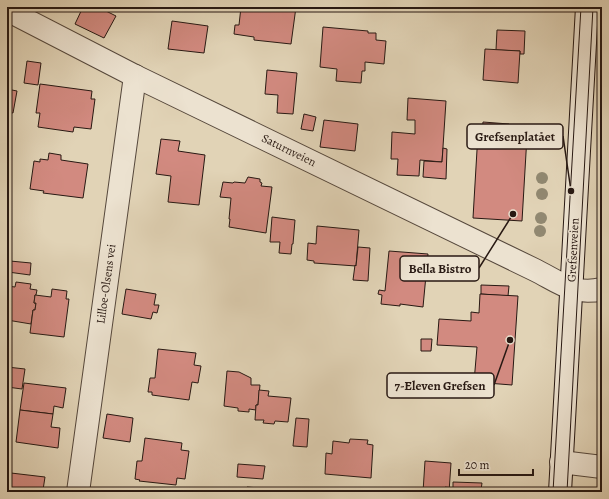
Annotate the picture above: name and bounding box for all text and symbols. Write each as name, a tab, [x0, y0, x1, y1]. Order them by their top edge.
callout: Grefsenplatået	[467, 124, 563, 149]
text: Grefsenplatået	[475, 128, 556, 145]
street label: Saturnveien	[259, 130, 319, 170]
street label: Grefsenveien	[563, 217, 583, 282]
street label: Lilloe-Olsens vei	[92, 243, 120, 325]
callout: Bella Bistro	[400, 256, 479, 281]
text: Bella Bistro	[409, 260, 472, 277]
callout: 7-Eleven Grefsen	[387, 373, 494, 398]
text: 7-Eleven Grefsen	[395, 377, 486, 394]
scale bar	[459, 451, 533, 477]
text: 20 m	[465, 457, 489, 473]

